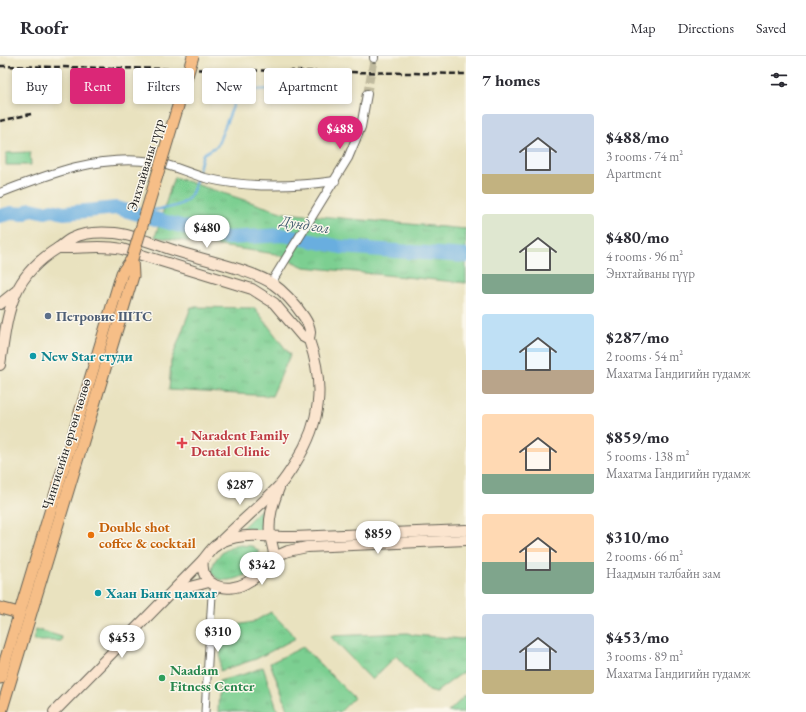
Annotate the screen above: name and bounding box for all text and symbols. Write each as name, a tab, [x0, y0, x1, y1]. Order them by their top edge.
text: Roofr	[20, 15, 68, 40]
text: Map	[630, 19, 656, 37]
text: Directions	[678, 19, 734, 37]
text: Saved	[756, 19, 786, 37]
chip: Buy	[12, 68, 62, 104]
chip: Rent	[70, 68, 125, 104]
chip: Filters	[133, 68, 194, 104]
chip: New	[202, 68, 256, 104]
chip: Apartment	[264, 68, 352, 104]
text: 7 homes	[482, 69, 540, 91]
icon: filters	[768, 69, 790, 91]
pin: $488	[316, 116, 364, 150]
street label: Энхтайваны гүүр	[122, 117, 168, 213]
text: $488	[327, 120, 353, 137]
text: $488/mo	[606, 126, 669, 148]
icon: home	[514, 130, 562, 178]
text: 3 rooms · 74 m²	[606, 148, 683, 165]
text: Apartment	[606, 165, 661, 182]
water label: Дунд гол	[278, 211, 331, 237]
pin: $480	[183, 215, 231, 249]
text: $480	[194, 219, 220, 236]
text: $480/mo	[606, 226, 669, 248]
icon: home	[514, 230, 562, 278]
text: 4 rooms · 96 m²	[606, 248, 683, 265]
text: Энхтайваны гүүр	[606, 265, 695, 282]
place label: Петровис ШТС	[56, 307, 152, 325]
marker: Петровис ШТС	[43, 311, 53, 321]
text: $287/mo	[606, 326, 669, 348]
icon: home	[514, 330, 562, 378]
place label: New Star студи	[41, 347, 133, 365]
text: 2 rooms · 54 m²	[606, 348, 683, 365]
marker: New Star студи	[28, 351, 38, 361]
text: Махатма Гандигийн гудамж	[606, 365, 751, 382]
street label: Чингисийн өргөн чөлөө	[37, 376, 95, 512]
place label: Naradent Family Dental Clinic	[191, 426, 289, 460]
text: $859/mo	[606, 426, 669, 448]
icon: home	[514, 430, 562, 478]
marker: Naradent Family Dental Clinic	[176, 437, 188, 449]
text: 5 rooms · 138 m²	[606, 448, 690, 465]
text: Махатма Гандигийн гудамж	[606, 465, 751, 482]
pin: $287	[216, 472, 264, 506]
text: $287	[227, 476, 253, 493]
place label: Double shot coffee & cocktail	[99, 518, 196, 552]
pin: $859	[354, 521, 402, 555]
text: $859	[365, 525, 391, 542]
text: $310/mo	[606, 526, 669, 548]
marker: Double shot coffee & cocktail	[86, 530, 96, 540]
icon: home	[514, 530, 562, 578]
text: 2 rooms · 66 m²	[606, 548, 683, 565]
pin: $342	[238, 552, 286, 586]
text: $342	[249, 556, 275, 573]
text: Наадмын талбайн зам	[606, 565, 721, 582]
place label: Хаан Банк цамхаг	[105, 584, 217, 602]
marker: Хаан Банк цамхаг	[93, 588, 103, 598]
pin: $310	[194, 619, 242, 653]
text: $310	[205, 623, 231, 640]
pin: $453	[98, 625, 146, 659]
text: $453/mo	[606, 626, 669, 648]
text: $453	[109, 629, 135, 646]
icon: home	[514, 630, 562, 678]
text: 3 rooms · 89 m²	[606, 648, 683, 665]
place label: Naadam Fitness Center	[170, 661, 255, 695]
text: Махатма Гандигийн гудамж	[606, 665, 751, 682]
marker: Naadam Fitness Center	[157, 673, 167, 683]

